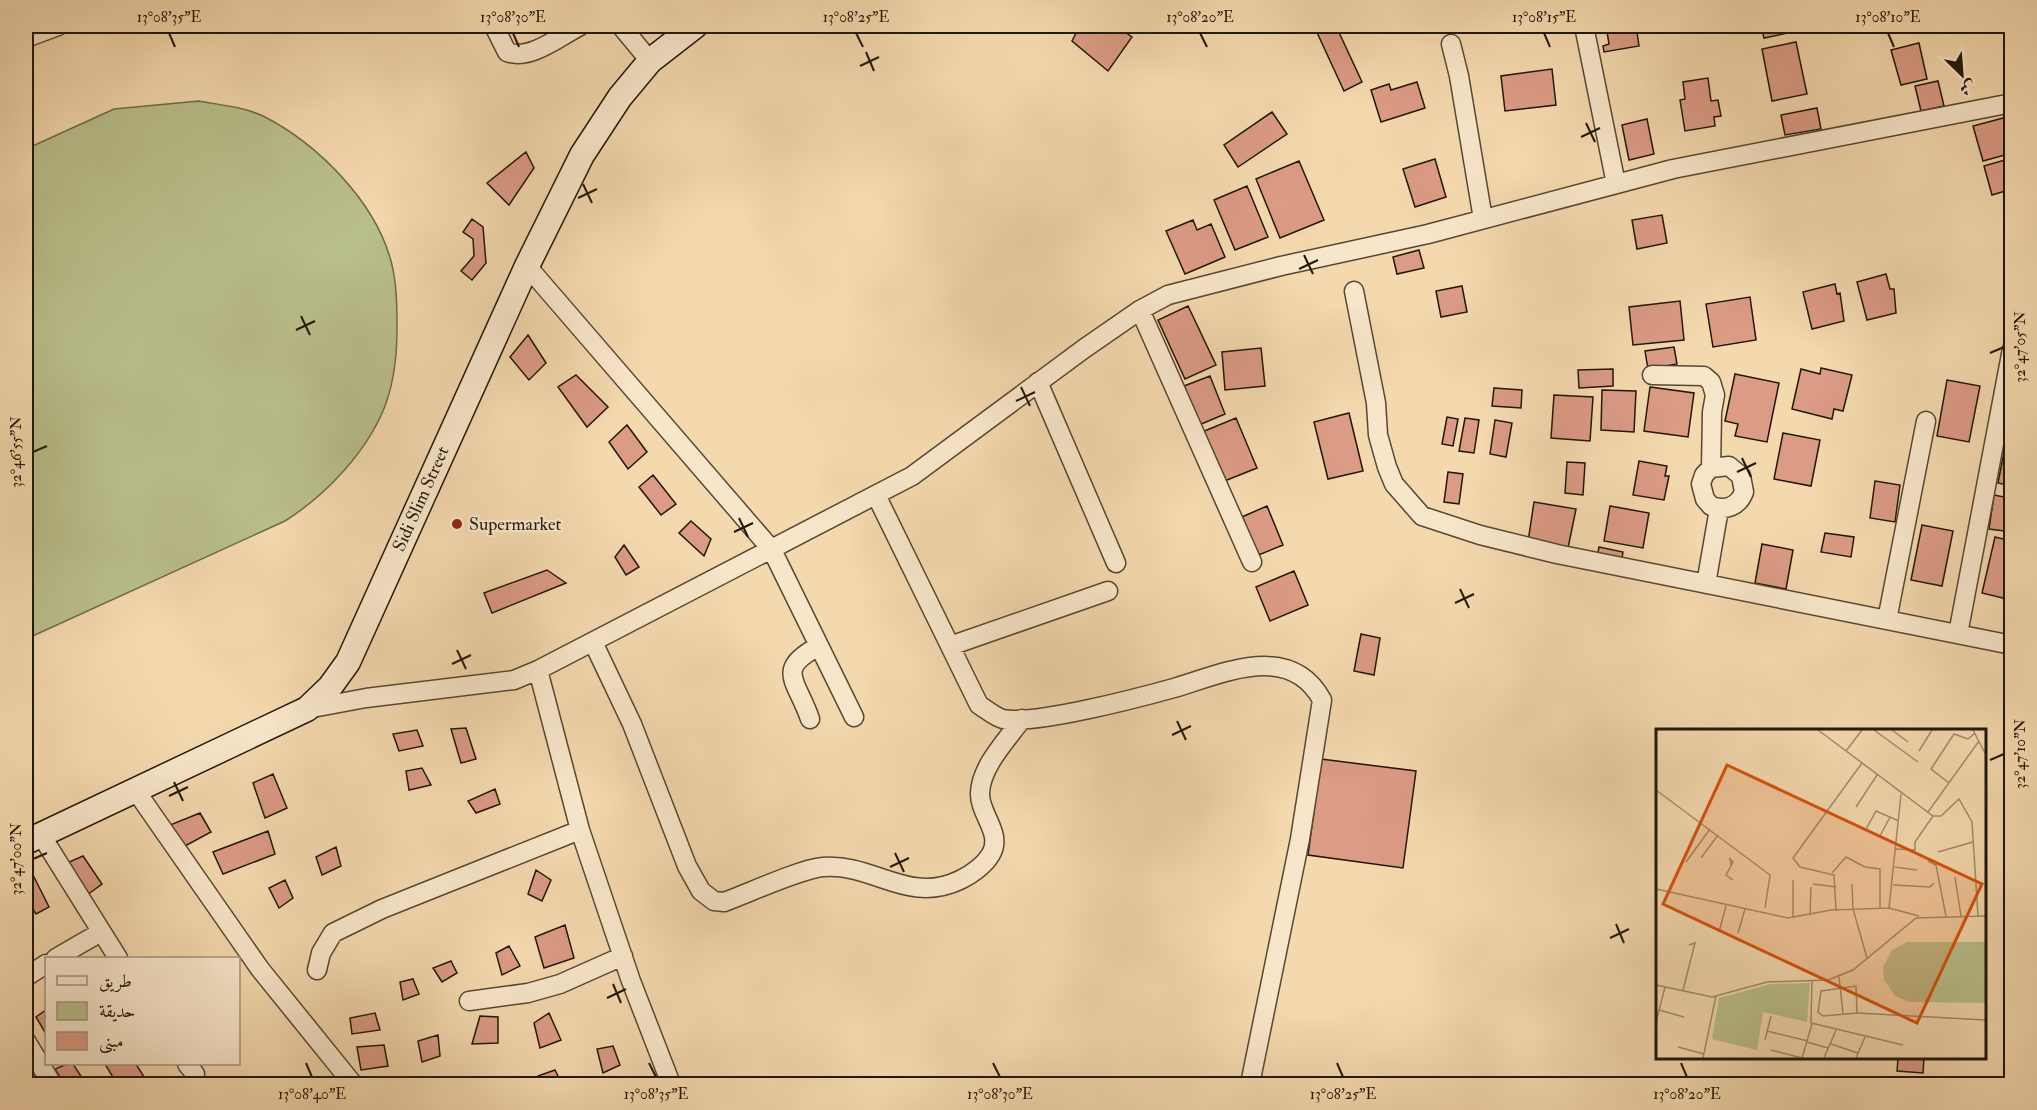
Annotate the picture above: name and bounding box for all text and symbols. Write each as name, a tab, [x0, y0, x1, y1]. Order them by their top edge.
text: 13°08'35"E	[137, 8, 202, 27]
text: 13°08'30"E	[480, 8, 546, 27]
text: 13°08'25"E	[823, 8, 889, 27]
text: 13°08'20"E	[1166, 8, 1234, 27]
text: 13°08'15"E	[1512, 8, 1576, 27]
text: 13°08'10"E	[1855, 8, 1921, 27]
north arrow	[1932, 45, 1992, 105]
text: ش	[1956, 75, 1979, 100]
text: 32°47'05"N	[2011, 311, 2030, 383]
text: 32°46'55"N	[7, 416, 26, 488]
street label: Sidi Slim Street	[388, 443, 454, 555]
place label: Supermarket	[469, 513, 561, 536]
marker: Supermarket	[450, 517, 464, 531]
text: 32°47'10"N	[2011, 718, 2030, 789]
inset map	[1656, 729, 1986, 1059]
text: 32°47'00"N	[7, 822, 26, 895]
legend	[45, 957, 240, 1065]
text: طريق	[99, 970, 132, 993]
text: حديقة	[99, 1000, 135, 1023]
text: مبنى	[99, 1030, 124, 1054]
text: 13°08'40"E	[278, 1085, 346, 1104]
text: 13°08'35"E	[624, 1085, 689, 1104]
text: 13°08'30"E	[967, 1085, 1033, 1104]
text: 13°08'25"E	[1310, 1085, 1376, 1104]
text: 13°08'20"E	[1653, 1085, 1721, 1104]

